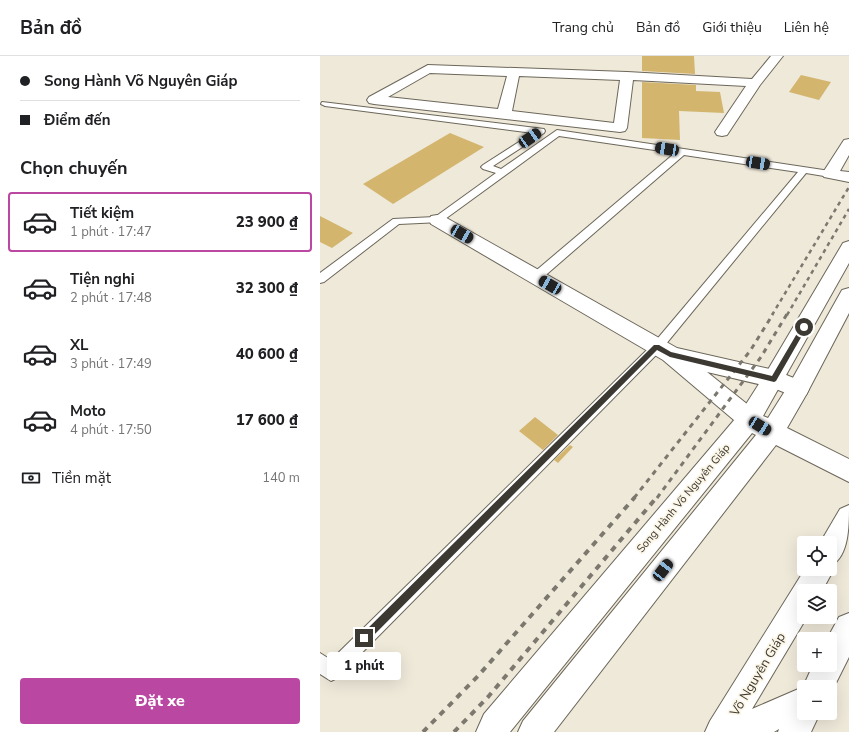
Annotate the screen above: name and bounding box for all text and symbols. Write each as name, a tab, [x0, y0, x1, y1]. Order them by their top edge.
text: Bản đồ	[20, 15, 82, 41]
text: Trang chủ	[552, 18, 614, 37]
text: Bản đồ	[636, 18, 680, 37]
text: Giới thiệu	[702, 18, 762, 37]
text: Liên hệ	[784, 18, 829, 37]
text: Song Hành Võ Nguyên Giáp	[44, 71, 238, 91]
text: Điểm đến	[44, 110, 111, 130]
car	[517, 126, 543, 150]
car	[654, 141, 680, 157]
car	[745, 155, 771, 171]
text: Chọn chuyến	[20, 156, 128, 180]
text: Tiết kiệm	[70, 203, 134, 223]
icon: car	[22, 204, 58, 240]
text: 23 900 ₫	[236, 212, 298, 232]
text: 1 phút · 17:47	[70, 223, 152, 241]
car	[449, 223, 475, 245]
text: Tiện nghi	[70, 269, 135, 289]
icon: car	[22, 270, 58, 306]
car	[537, 274, 563, 296]
text: 32 300 ₫	[236, 278, 298, 298]
text: 2 phút · 17:48	[70, 289, 152, 307]
route start	[795, 318, 813, 336]
text: XL	[70, 335, 89, 355]
icon: car	[22, 336, 58, 372]
text: 40 600 ₫	[236, 344, 298, 364]
text: 3 phút · 17:49	[70, 355, 152, 373]
text: Moto	[70, 401, 106, 421]
icon: car	[22, 402, 58, 438]
text: 17 600 ₫	[236, 410, 298, 430]
car	[747, 415, 773, 437]
text: 4 phút · 17:50	[70, 421, 152, 439]
street label: Song Hành Võ Nguyên Giáp	[633, 441, 733, 556]
icon: cash	[20, 467, 42, 489]
text: Tiền mặt	[52, 468, 111, 488]
text: 140 m	[262, 469, 300, 487]
map controls	[797, 536, 837, 720]
button: locate	[797, 536, 837, 576]
car	[651, 557, 675, 583]
button: layers	[797, 584, 837, 624]
route end	[355, 629, 373, 647]
street label: Võ Nguyên Giáp	[725, 629, 790, 720]
button: +	[797, 632, 837, 672]
callout: 1 phút	[327, 652, 401, 680]
text: 1 phút	[344, 657, 384, 675]
button: Đặt xe	[20, 678, 300, 724]
button: −	[797, 680, 837, 720]

